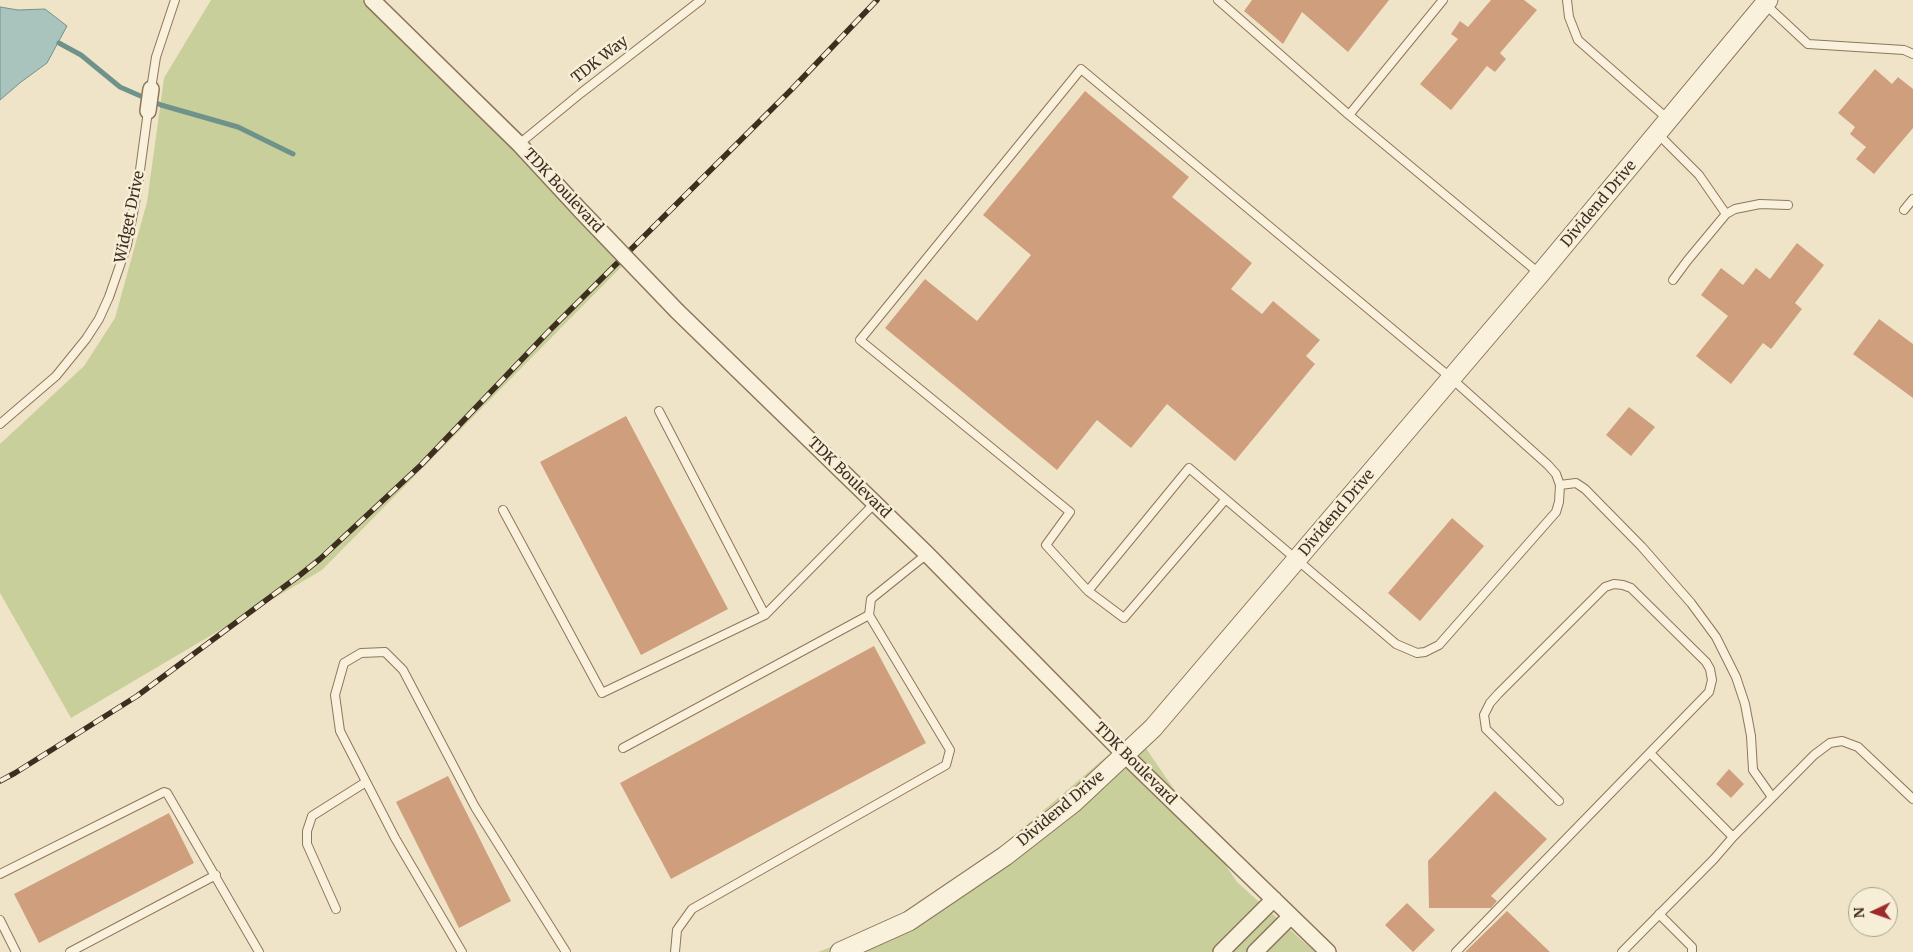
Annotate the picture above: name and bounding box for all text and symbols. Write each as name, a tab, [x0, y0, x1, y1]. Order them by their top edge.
street label: TDK Way	[568, 32, 632, 88]
street label: TDK Boulevard	[519, 145, 607, 237]
street label: Dividend Drive	[1557, 157, 1641, 251]
street label: Widget Drive	[111, 169, 149, 265]
street label: TDK Boulevard	[804, 434, 894, 522]
street label: Dividend Drive	[1295, 466, 1379, 560]
street label: TDK Boulevard	[1090, 719, 1180, 809]
street label: Dividend Drive	[1014, 767, 1108, 851]
north arrow	[1848, 887, 1898, 937]
text: N	[1850, 907, 1868, 919]

